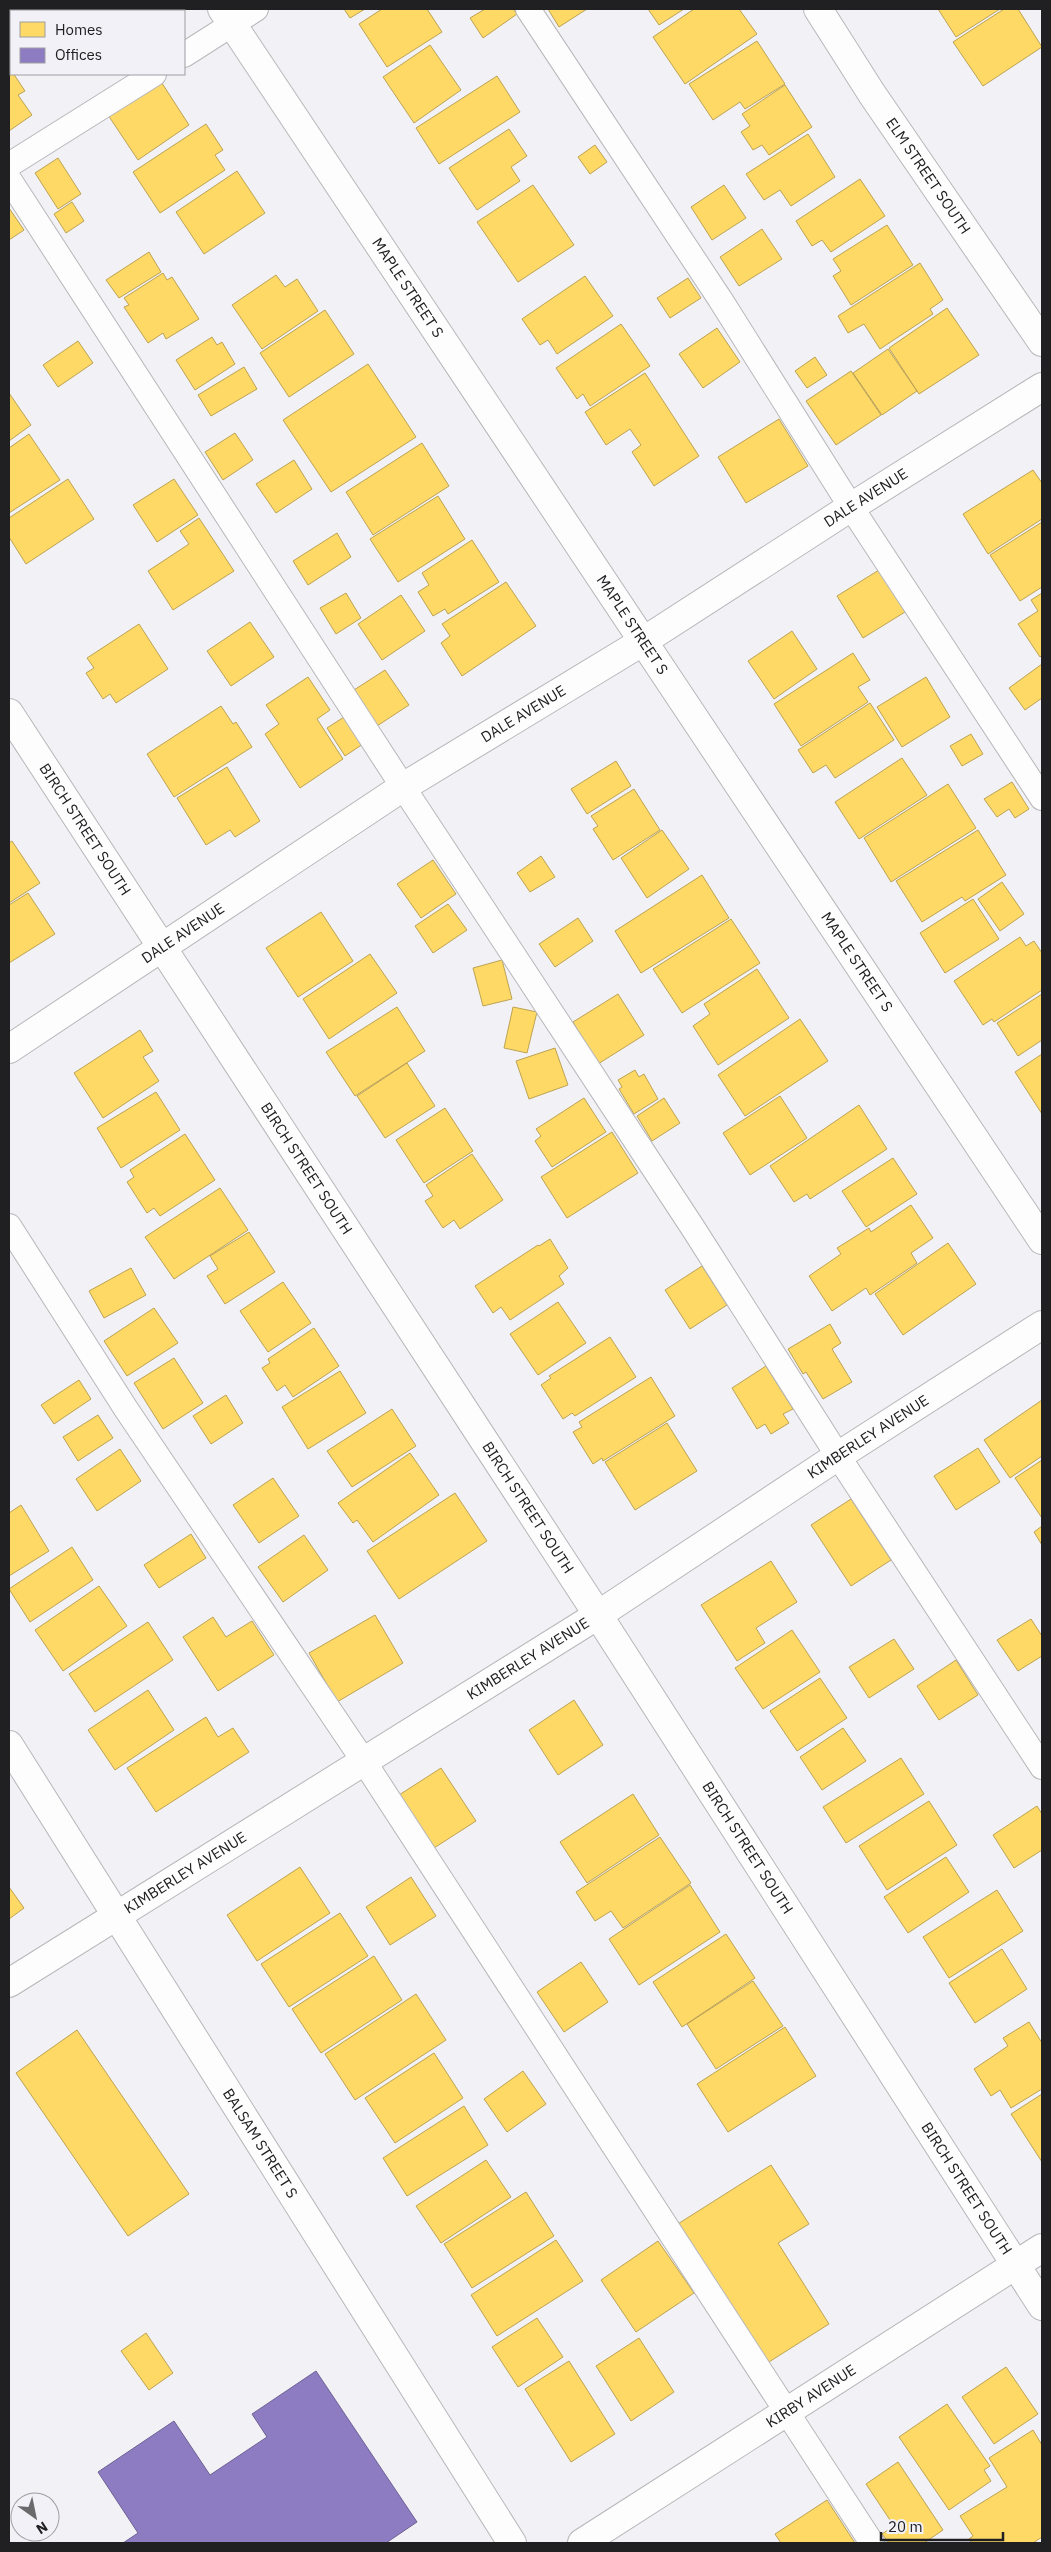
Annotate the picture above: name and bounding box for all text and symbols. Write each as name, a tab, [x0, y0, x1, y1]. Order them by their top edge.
legend	[10, 10, 185, 75]
text: Homes	[55, 20, 103, 39]
text: Offices	[55, 45, 102, 64]
street label: ELM STREET SOUTH	[882, 114, 975, 238]
street label: MAPLE STREET S	[368, 234, 448, 341]
street label: DALE AVENUE	[820, 464, 911, 531]
street label: MAPLE STREET S	[593, 571, 673, 678]
street label: DALE AVENUE	[477, 681, 569, 746]
street label: BIRCH STREET SOUTH	[35, 760, 135, 899]
street label: DALE AVENUE	[138, 898, 228, 967]
street label: MAPLE STREET S	[817, 908, 897, 1015]
street label: BIRCH STREET SOUTH	[257, 1099, 357, 1238]
street label: KIMBERLEY AVENUE	[803, 1390, 932, 1483]
street label: BIRCH STREET SOUTH	[478, 1438, 578, 1577]
street label: KIMBERLEY AVENUE	[463, 1613, 592, 1704]
street label: BIRCH STREET SOUTH	[698, 1778, 798, 1917]
street label: KIMBERLEY AVENUE	[120, 1827, 250, 1918]
street label: BALSAM STREET S	[219, 2085, 302, 2202]
street label: BIRCH STREET SOUTH	[917, 2118, 1017, 2258]
street label: KIRBY AVENUE	[762, 2360, 859, 2432]
north arrow	[10, 2492, 60, 2542]
scale bar	[881, 2510, 1004, 2542]
text: 20 m	[888, 2517, 923, 2536]
text: N	[33, 2518, 51, 2538]

